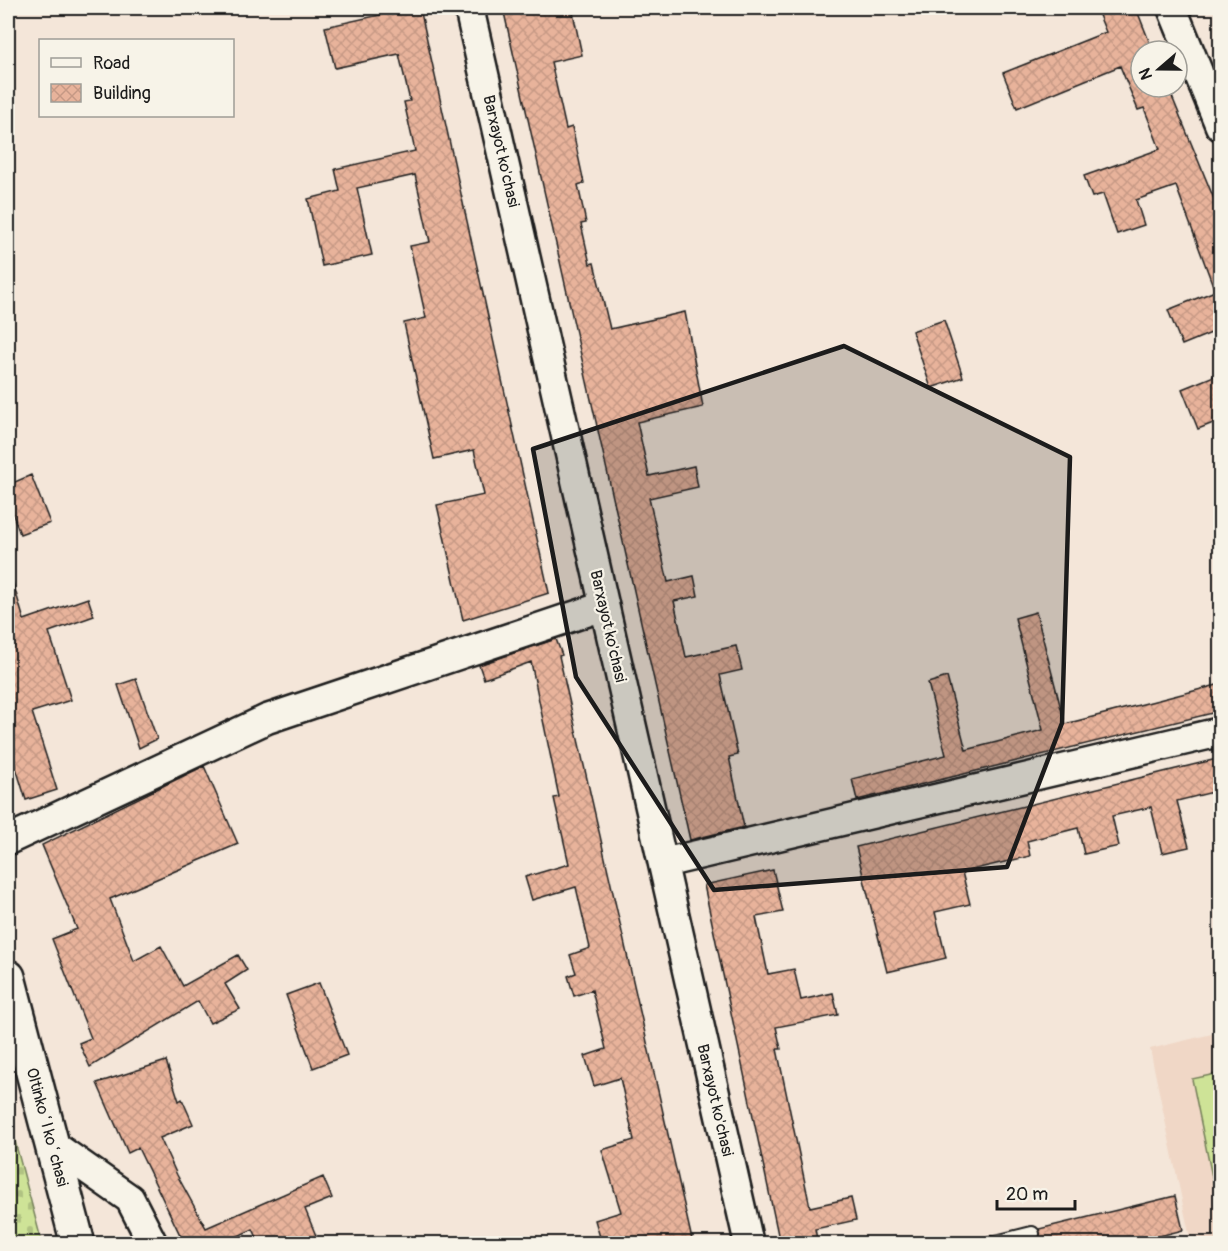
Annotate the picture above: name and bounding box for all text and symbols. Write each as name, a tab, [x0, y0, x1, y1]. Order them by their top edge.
legend	[39, 39, 234, 117]
north arrow	[1129, 39, 1189, 99]
text: Road	[93, 52, 130, 75]
text: N	[1135, 65, 1157, 82]
text: Building	[93, 82, 151, 105]
street label: Barxayot ko'chasi	[478, 93, 524, 209]
street label: Barxayot ko'chasi	[585, 568, 631, 684]
street label: Barxayot ko'chasi	[692, 1042, 738, 1158]
street label: Oltinkoʻl koʻchasi	[22, 1066, 73, 1189]
scale bar	[997, 1173, 1075, 1211]
text: 20 m	[1006, 1183, 1048, 1206]

